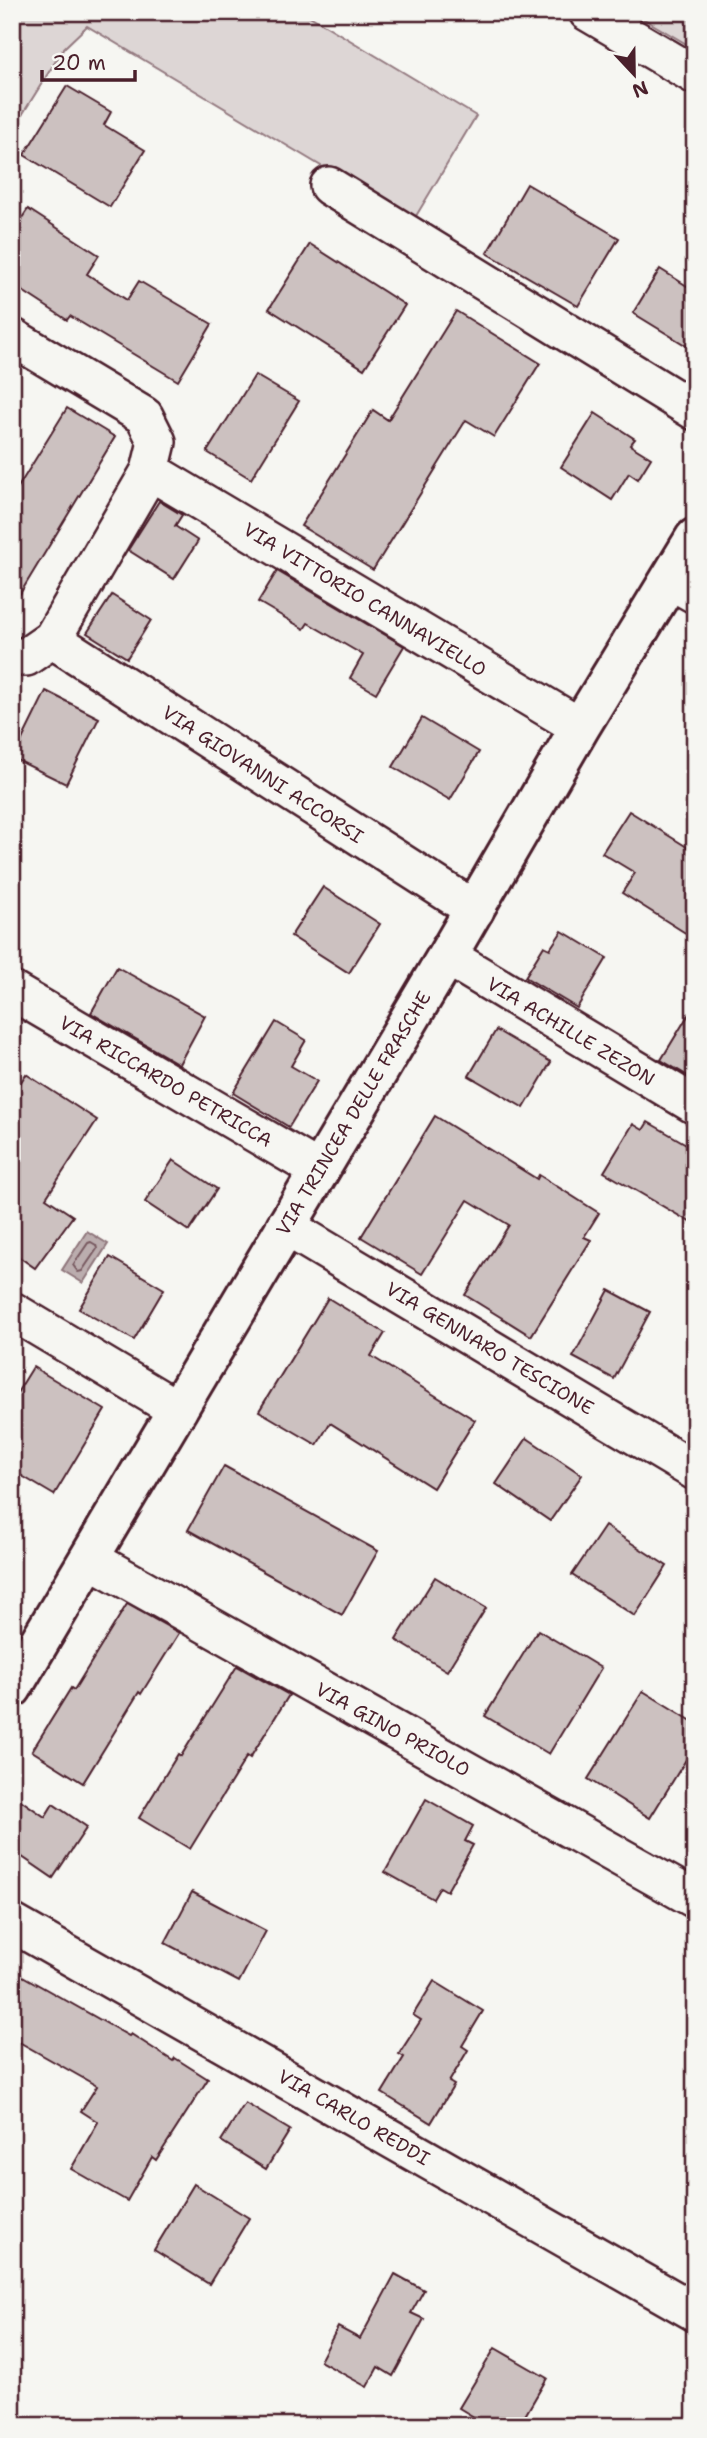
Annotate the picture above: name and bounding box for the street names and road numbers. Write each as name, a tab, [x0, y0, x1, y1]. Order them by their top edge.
street label: VIA VITTORIO CANNAVIELLO	[239, 517, 491, 682]
street label: VIA GIOVANNI ACCORSI	[157, 700, 368, 849]
street label: VIA ACHILLE ZEZON	[482, 971, 659, 1092]
street label: VIA TRINCEA DELLE FRASCHE	[270, 986, 437, 1240]
street label: VIA RICCARDO PETRICCA	[55, 1010, 277, 1153]
street label: VIA GENNARO TESCIONE	[381, 1276, 599, 1421]
street label: VIA GINO PRIOLO	[311, 1677, 474, 1782]
street label: VIA CARLO REDDI	[273, 2064, 434, 2171]

